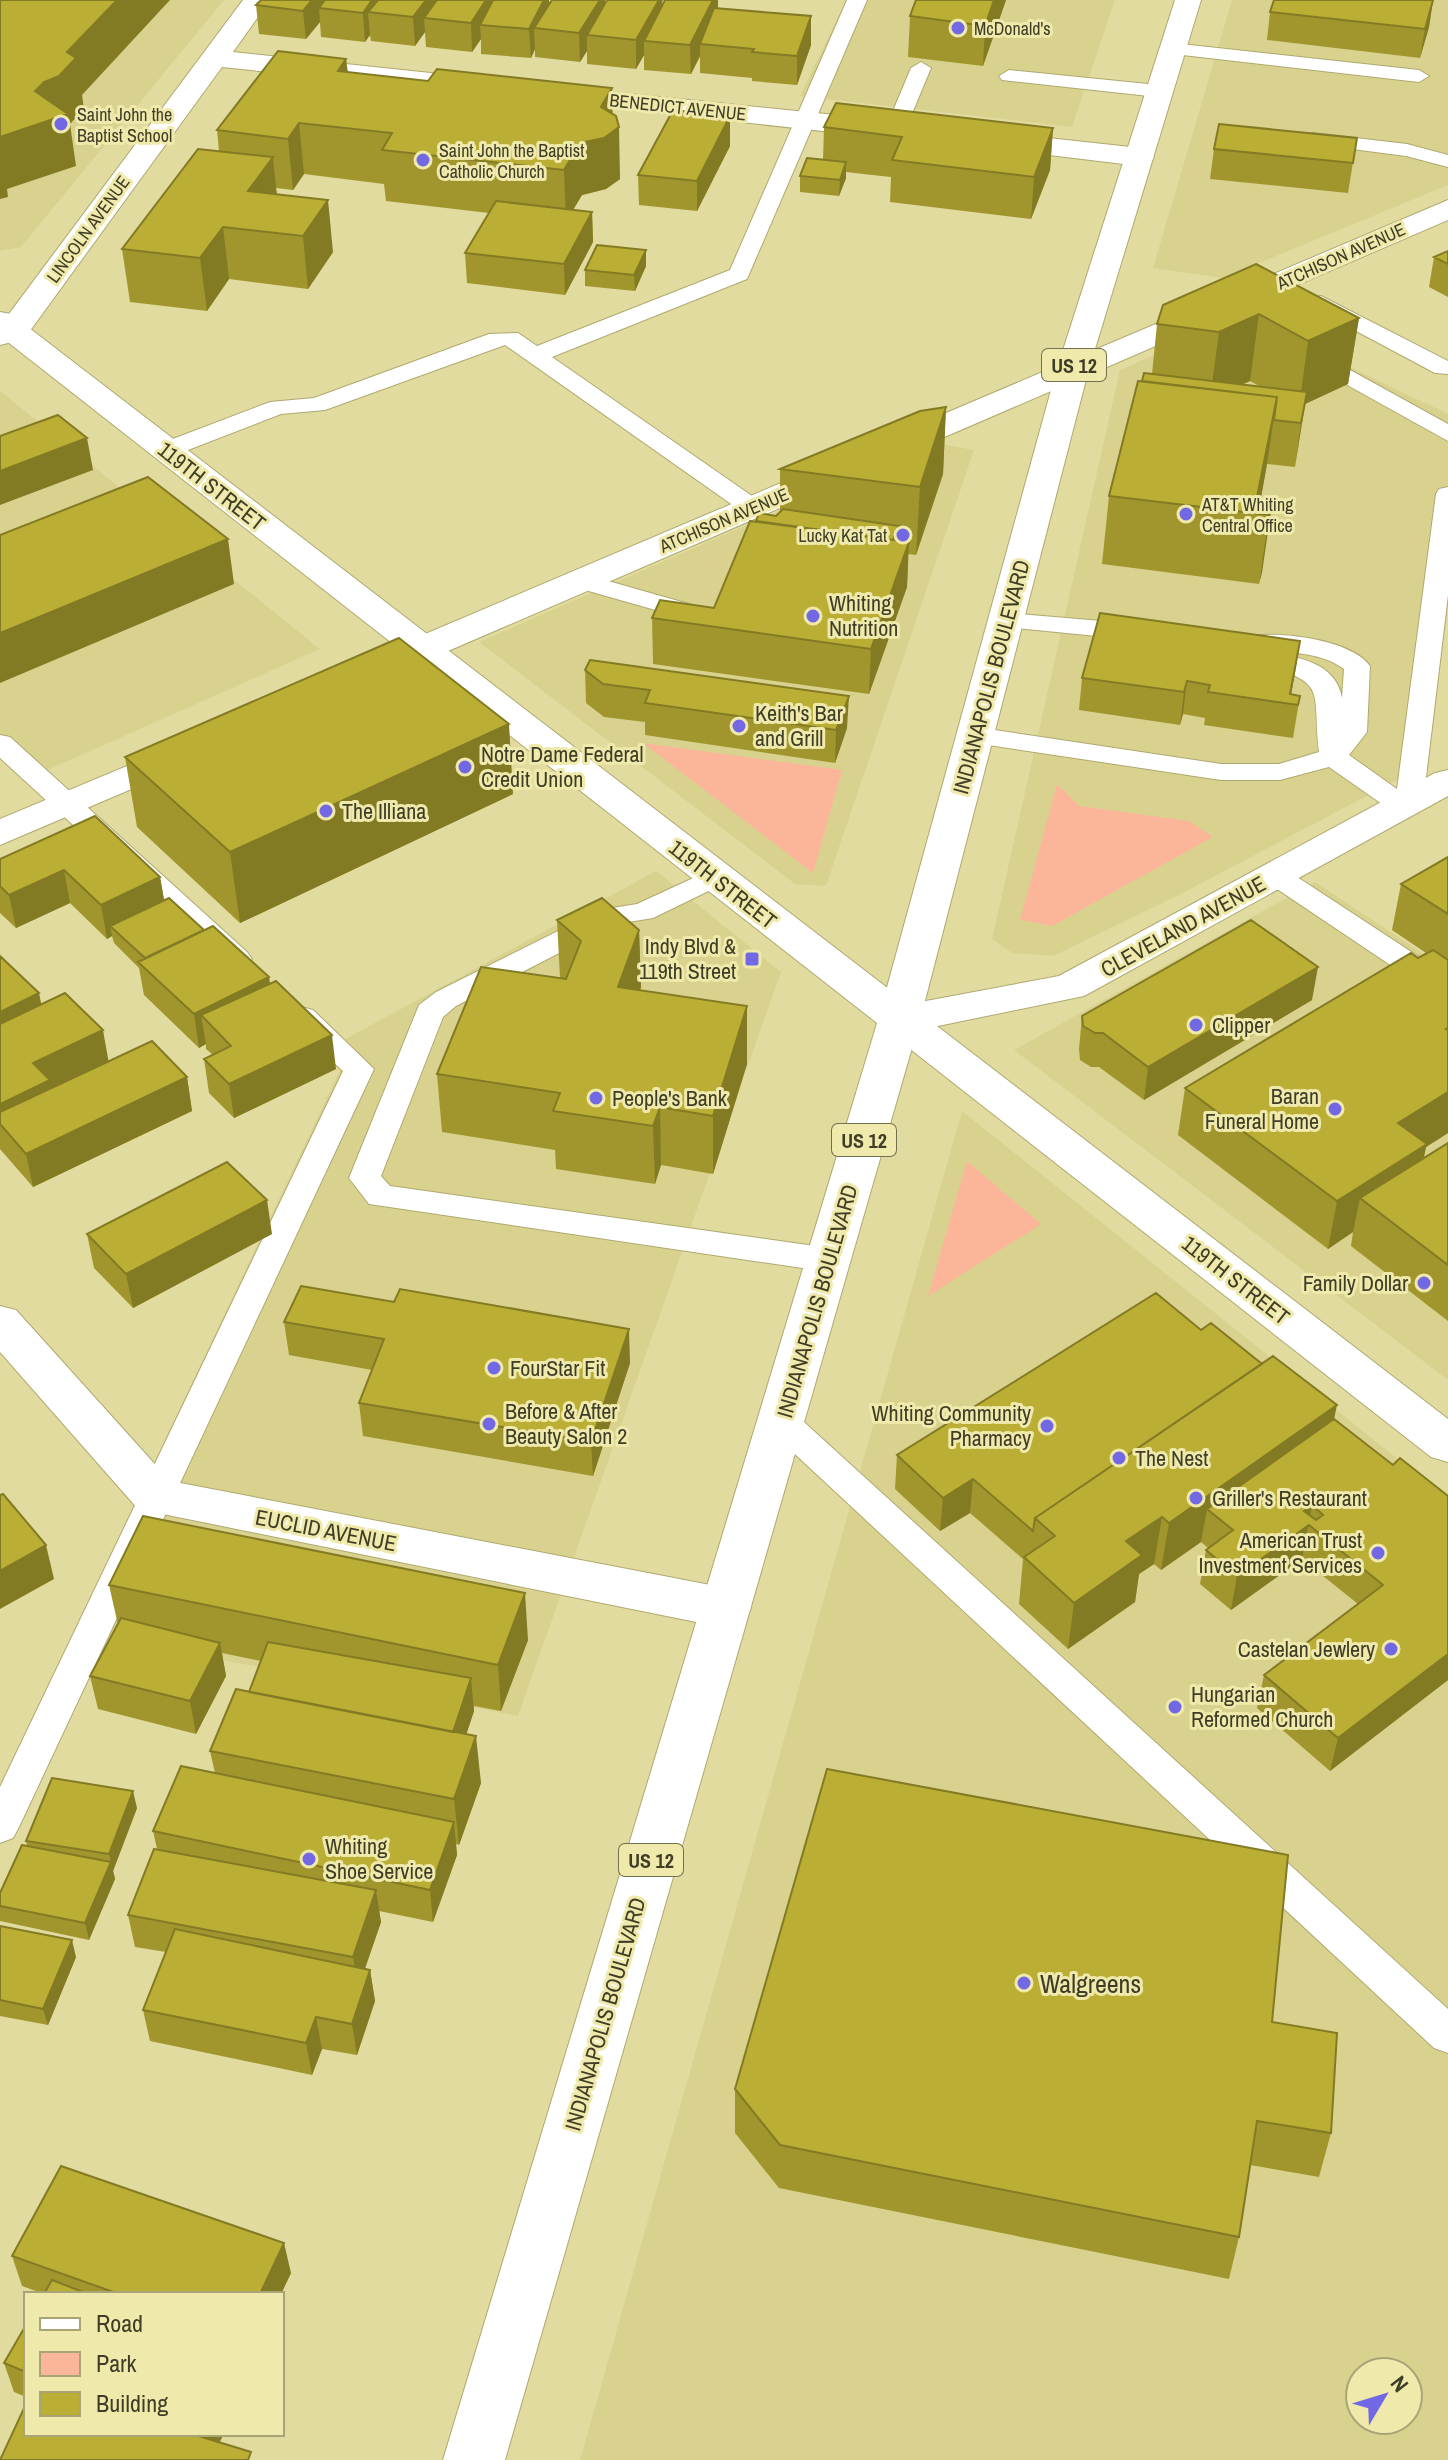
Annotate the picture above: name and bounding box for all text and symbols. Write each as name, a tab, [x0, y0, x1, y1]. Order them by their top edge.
place label: McDonald's	[974, 16, 1051, 41]
marker: McDonald's	[949, 19, 967, 37]
street label: BENEDICT AVENUE	[608, 87, 748, 127]
place label: Saint John the Baptist School	[77, 102, 172, 148]
marker: Saint John the Baptist School	[52, 115, 70, 133]
place label: Saint John the Baptist Catholic Church	[439, 138, 584, 184]
marker: Saint John the Baptist Catholic Church	[414, 151, 432, 169]
street label: LINCOLN AVENUE	[41, 170, 135, 288]
street label: ATCHISON AVENUE	[1272, 216, 1409, 296]
road number: US 12	[1042, 349, 1106, 381]
street label: 119TH STREET	[152, 434, 272, 538]
street label: ATCHISON AVENUE	[655, 482, 792, 559]
place label: AT&T Whiting Central Office	[1201, 492, 1294, 538]
marker: AT&T Whiting Central Office	[1177, 505, 1195, 523]
place label: Lucky Kat Tat	[798, 523, 887, 548]
marker: Lucky Kat Tat	[894, 526, 912, 544]
street label: INDIANAPOLIS BOULEVARD	[945, 557, 1037, 797]
place label: Whiting Nutrition	[829, 588, 898, 643]
marker: Whiting Nutrition	[804, 607, 822, 625]
place label: Keith's Bar and Grill	[755, 698, 843, 753]
marker: Keith's Bar and Grill	[730, 717, 748, 735]
place label: Notre Dame Federal Credit Union	[481, 739, 644, 794]
marker: Notre Dame Federal Credit Union	[456, 758, 474, 776]
place label: The Illiana	[342, 796, 426, 826]
marker: The Illiana	[317, 802, 335, 820]
street label: 119TH STREET	[663, 832, 783, 936]
street label: CLEVELAND AVENUE	[1095, 868, 1271, 984]
place label: Indy Blvd & 119th Street	[639, 931, 736, 986]
marker: Indy Blvd & 119th Street	[743, 950, 761, 968]
place label: Clipper	[1212, 1010, 1270, 1040]
marker: Clipper	[1187, 1016, 1205, 1034]
place label: Baran Funeral Home	[1205, 1081, 1319, 1136]
place label: People's Bank	[612, 1083, 728, 1113]
marker: People's Bank	[587, 1089, 605, 1107]
marker: Baran Funeral Home	[1326, 1100, 1344, 1118]
road number: US 12	[832, 1124, 896, 1156]
street label: INDIANAPOLIS BOULEVARD	[769, 1181, 865, 1421]
street label: 119TH STREET	[1176, 1228, 1296, 1332]
place label: Family Dollar	[1303, 1268, 1408, 1298]
marker: Family Dollar	[1415, 1274, 1433, 1292]
place label: FourStar Fit	[510, 1353, 605, 1383]
marker: FourStar Fit	[485, 1359, 503, 1377]
place label: Before & After Beauty Salon 2	[505, 1396, 627, 1451]
place label: Whiting Community Pharmacy	[872, 1398, 1031, 1453]
marker: Before & After Beauty Salon 2	[480, 1415, 498, 1433]
marker: Whiting Community Pharmacy	[1038, 1417, 1056, 1435]
place label: The Nest	[1135, 1443, 1208, 1473]
marker: The Nest	[1110, 1449, 1128, 1467]
place label: Griller's Restaurant	[1212, 1483, 1367, 1513]
marker: Griller's Restaurant	[1187, 1489, 1205, 1507]
street label: EUCLID AVENUE	[253, 1502, 399, 1558]
place label: American Trust Investment Services	[1199, 1525, 1362, 1580]
marker: American Trust Investment Services	[1369, 1544, 1387, 1562]
place label: Castelan Jewlery	[1238, 1634, 1375, 1664]
marker: Castelan Jewlery	[1382, 1640, 1400, 1658]
place label: Hungarian Reformed Church	[1191, 1679, 1333, 1734]
marker: Hungarian Reformed Church	[1166, 1698, 1184, 1716]
place label: Whiting Shoe Service	[325, 1831, 433, 1886]
road number: US 12	[619, 1844, 683, 1876]
marker: Whiting Shoe Service	[300, 1850, 318, 1868]
street label: INDIANAPOLIS BOULEVARD	[557, 1894, 653, 2134]
place label: Walgreens	[1040, 1966, 1141, 2001]
marker: Walgreens	[1015, 1974, 1033, 1992]
legend	[24, 2292, 284, 2436]
text: Road	[96, 2307, 143, 2339]
text: Park	[96, 2347, 137, 2379]
north arrow	[1344, 2356, 1424, 2436]
text: N	[1384, 2369, 1416, 2398]
text: Building	[96, 2387, 168, 2419]

